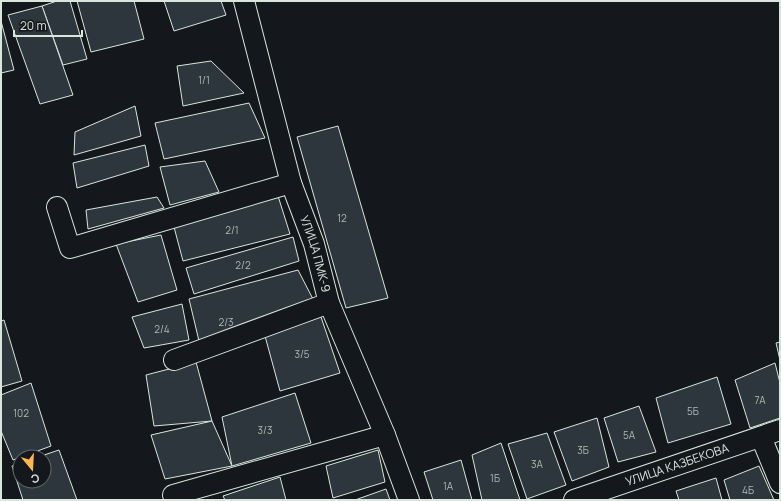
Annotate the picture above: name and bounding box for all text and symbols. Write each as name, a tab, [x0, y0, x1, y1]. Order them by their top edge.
scale bar	[14, 12, 82, 38]
text: 20 m	[20, 17, 47, 34]
house number: 1/1	[198, 73, 210, 87]
house number: 12	[337, 211, 347, 225]
street label: УЛИЦА ПМК-9	[296, 213, 335, 294]
house number: 2/1	[225, 223, 239, 237]
house number: 2/2	[235, 258, 251, 272]
house number: 2/3	[218, 315, 234, 329]
house number: 2/4	[154, 322, 170, 336]
house number: 3/5	[294, 347, 310, 361]
house number: 7А	[755, 393, 766, 407]
house number: 5Б	[687, 404, 699, 418]
house number: 102	[13, 406, 29, 420]
house number: 3/3	[258, 423, 272, 437]
house number: 5А	[623, 428, 636, 442]
street label: УЛИЦА КАЗБЕКОВА	[623, 439, 731, 490]
house number: 3Б	[577, 443, 589, 457]
north arrow	[12, 449, 52, 489]
house number: 3А	[531, 457, 544, 471]
text: С	[29, 471, 41, 487]
house number: 1Б	[490, 471, 500, 485]
house number: 1А	[443, 479, 454, 493]
house number: 4Б	[742, 483, 754, 497]

